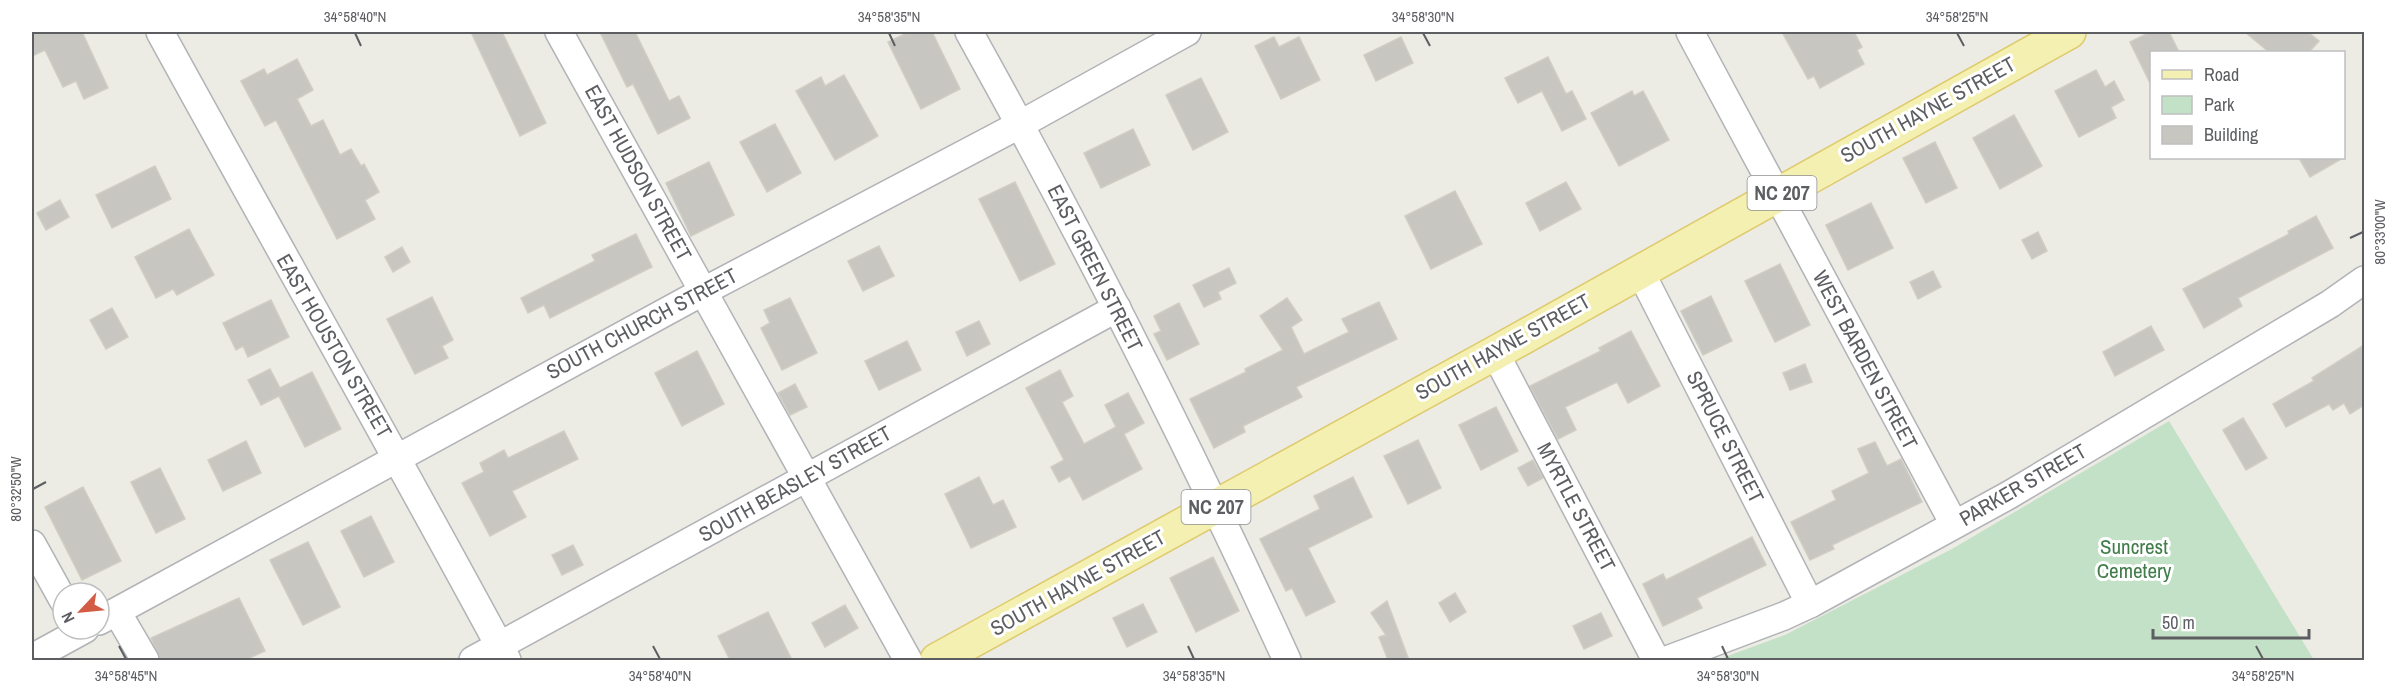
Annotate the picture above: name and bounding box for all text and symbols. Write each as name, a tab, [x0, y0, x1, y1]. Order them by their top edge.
text: 34°58'40"N	[324, 6, 386, 27]
text: 34°58'35"N	[858, 6, 920, 27]
text: 34°58'30"N	[1392, 6, 1454, 27]
text: 34°58'25"N	[1926, 6, 1988, 27]
street label: SOUTH HAYNE STREET	[1835, 49, 2021, 170]
legend	[2150, 51, 2345, 159]
text: Road	[2204, 62, 2239, 87]
street label: EAST HUDSON STREET	[578, 80, 699, 266]
text: Park	[2204, 92, 2235, 117]
text: Building	[2204, 122, 2259, 147]
road number: NC 207	[1748, 176, 1816, 210]
street label: EAST GREEN STREET	[1041, 179, 1150, 357]
text: 80°33'00"W	[2369, 199, 2390, 265]
street label: EAST HOUSTON STREET	[270, 248, 399, 443]
street label: SOUTH CHURCH STREET	[541, 261, 743, 386]
street label: WEST BARDEN STREET	[1806, 265, 1925, 455]
street label: SOUTH HAYNE STREET	[1410, 286, 1596, 407]
street label: SPRUCE STREET	[1680, 366, 1771, 508]
street label: SOUTH BEASLEY STREET	[693, 418, 897, 549]
street label: PARKER STREET	[1954, 436, 2092, 533]
street label: MYRTLE STREET	[1530, 437, 1623, 577]
text: 80°32'50"W	[5, 456, 26, 522]
road number: NC 207	[1182, 490, 1250, 524]
street label: SOUTH HAYNE STREET	[985, 522, 1171, 643]
park label: Suncrest Cemetery	[2097, 532, 2172, 585]
north arrow	[51, 581, 111, 641]
scale bar	[2153, 602, 2309, 640]
text: N	[56, 608, 79, 627]
text: 50 m	[2162, 610, 2195, 635]
text: 34°58'45"N	[95, 665, 157, 686]
text: 34°58'40"N	[629, 665, 691, 686]
text: 34°58'35"N	[1163, 665, 1225, 686]
text: 34°58'30"N	[1697, 665, 1759, 686]
text: 34°58'25"N	[2232, 665, 2294, 686]

